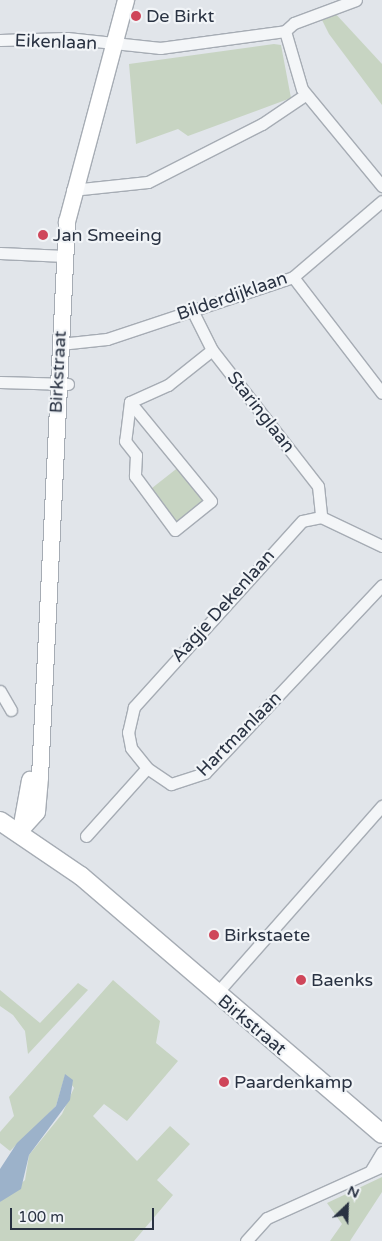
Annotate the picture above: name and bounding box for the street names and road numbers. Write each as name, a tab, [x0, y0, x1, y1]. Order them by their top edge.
street label: Eikenlaan	[14, 30, 98, 54]
street label: Bilderdijklaan	[174, 267, 290, 325]
street label: Birkstraat	[45, 330, 71, 414]
street label: Staringlaan	[223, 367, 299, 457]
street label: Aagje Dekenlaan	[167, 545, 279, 667]
street label: Hartmanlaan	[192, 687, 286, 781]
street label: Birkstraat	[213, 990, 291, 1060]

